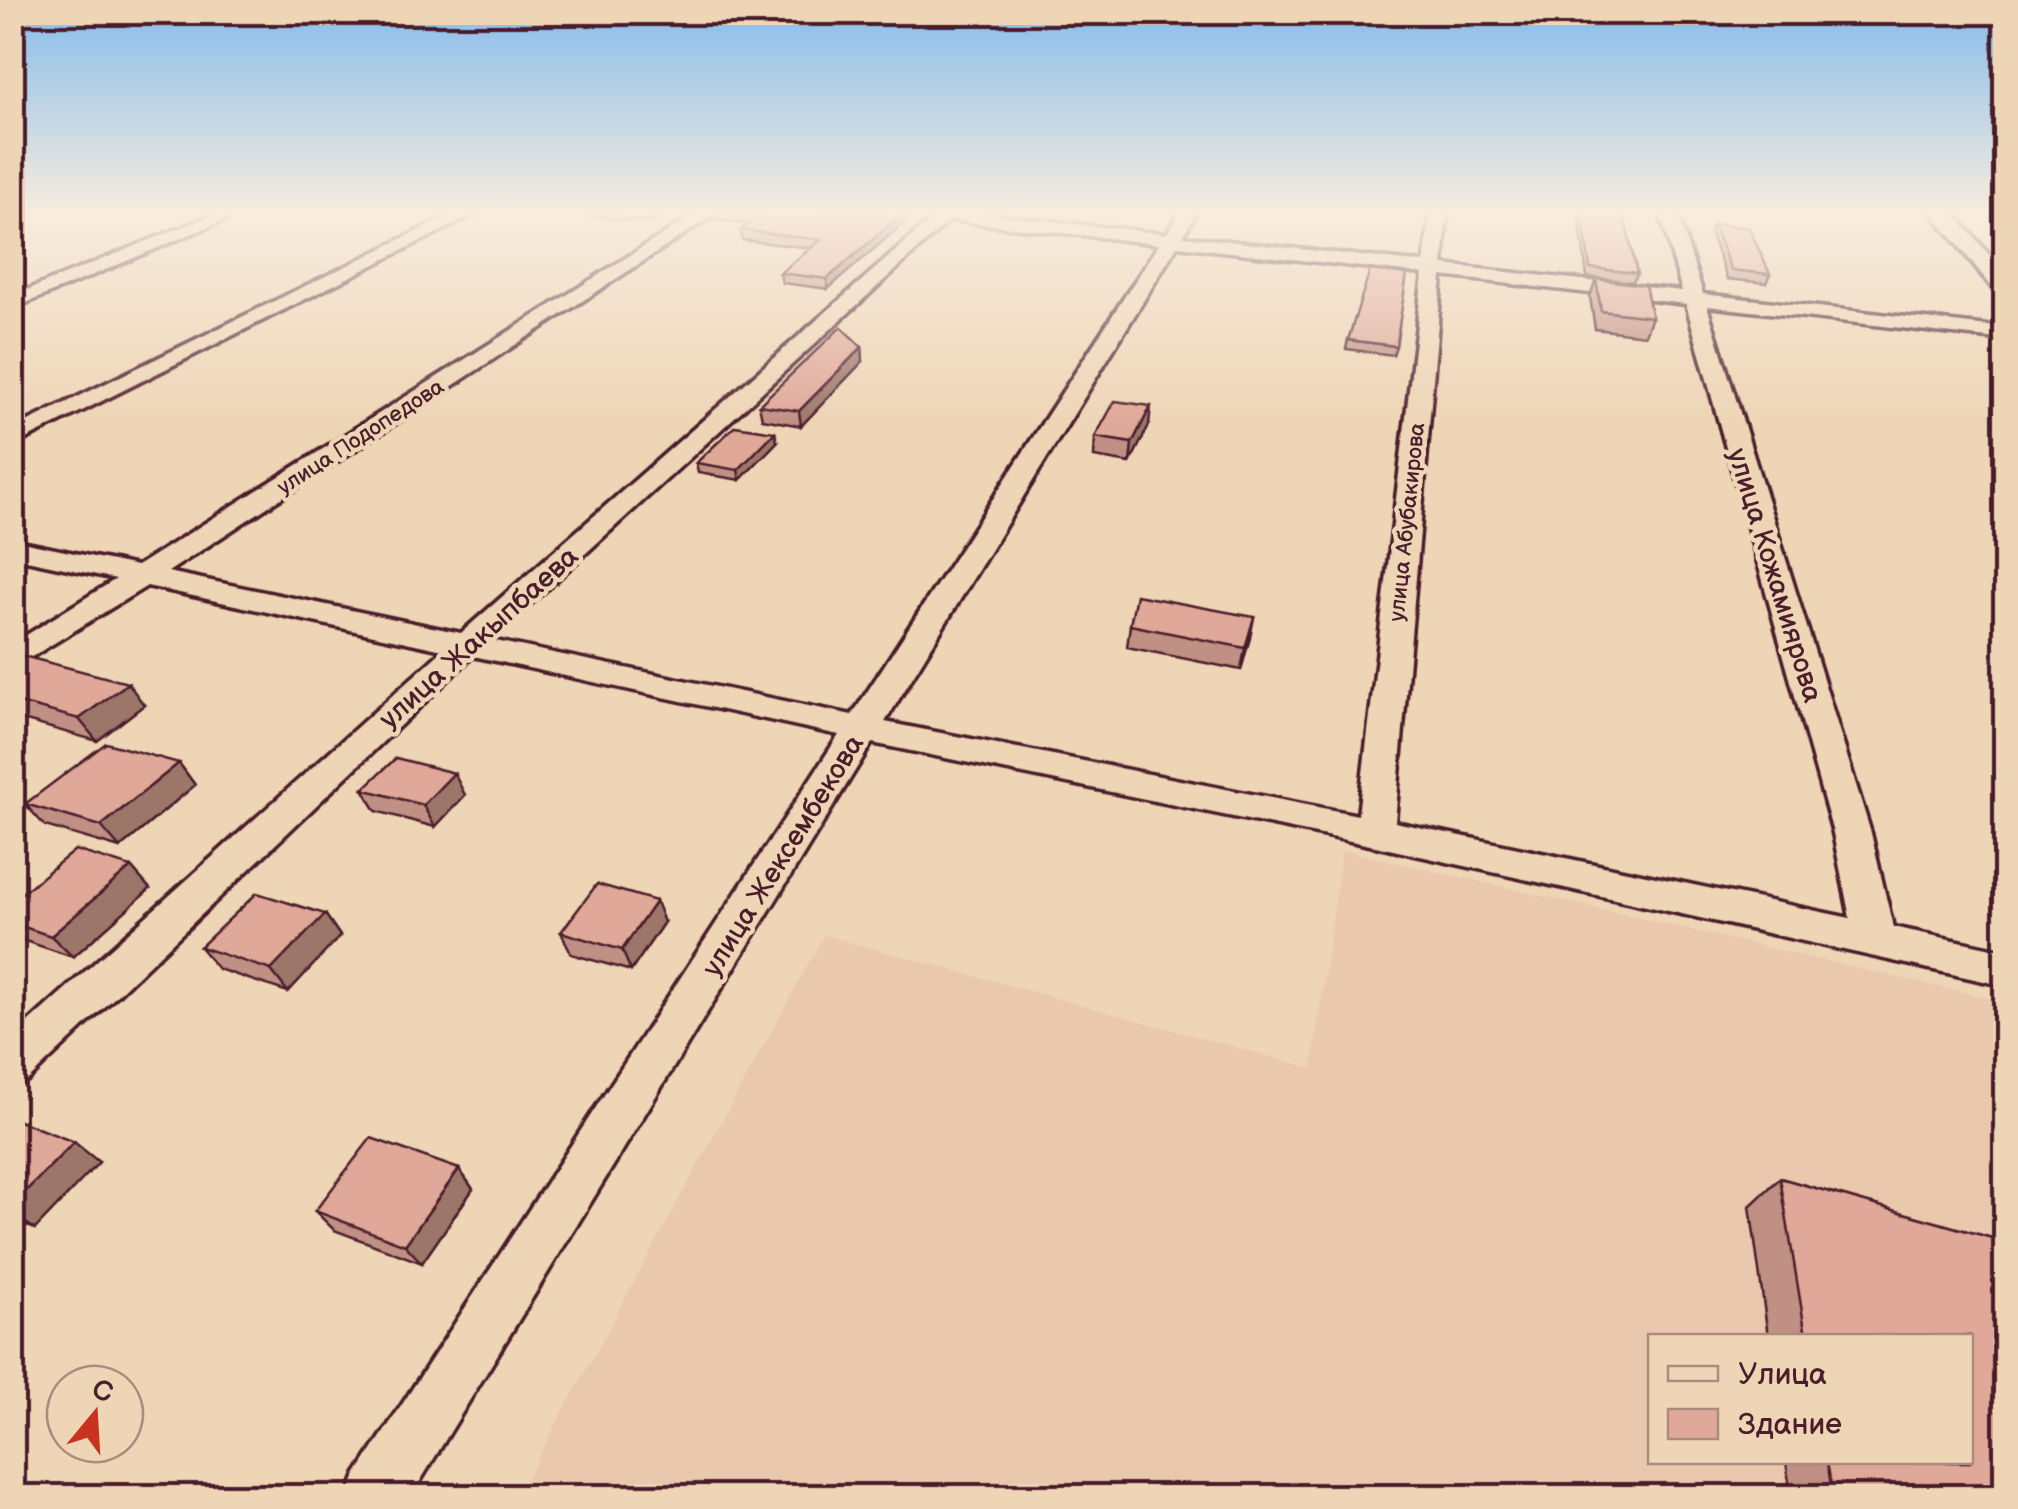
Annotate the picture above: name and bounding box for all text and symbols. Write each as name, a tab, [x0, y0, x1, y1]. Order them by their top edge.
street label: улица Подопедова	[272, 373, 449, 501]
street label: улица Абубакирова	[1384, 421, 1431, 623]
street label: улица Кожамиярова	[1720, 444, 1829, 707]
street label: улица Жакыпбаева	[373, 540, 586, 736]
street label: улица Жексембекова	[695, 729, 871, 983]
legend	[1648, 1334, 1973, 1464]
text: Улица	[1738, 1357, 1827, 1393]
north arrow	[45, 1364, 145, 1464]
text: С	[88, 1373, 117, 1411]
text: Здание	[1738, 1407, 1842, 1443]

